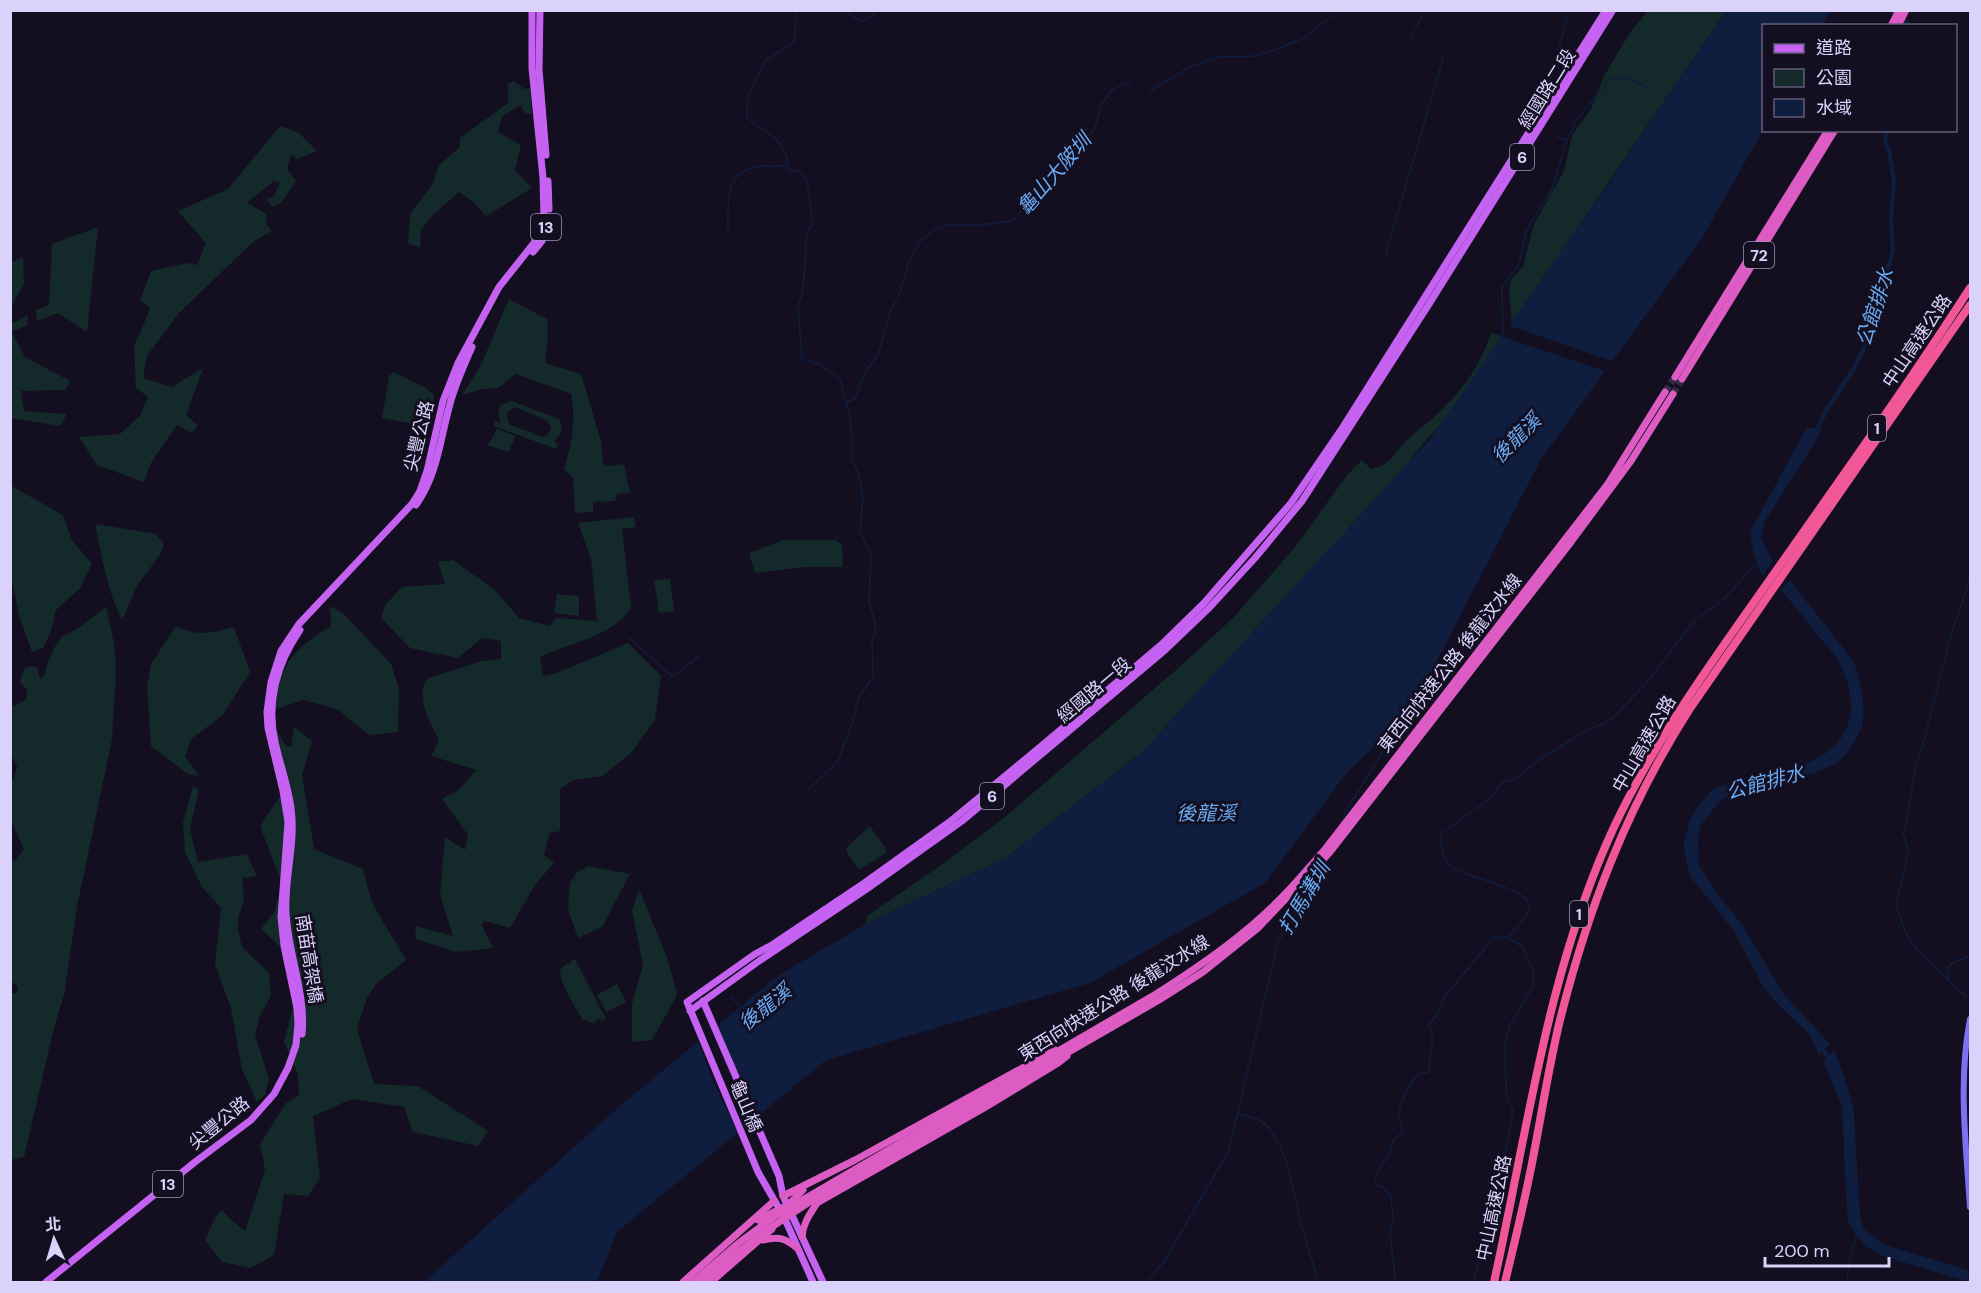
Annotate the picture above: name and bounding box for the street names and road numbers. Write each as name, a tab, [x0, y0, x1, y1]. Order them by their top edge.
street label: 經國路二段	[1513, 44, 1581, 134]
road number: 6	[1510, 144, 1534, 170]
road number: 13	[531, 214, 561, 240]
road number: 72	[1744, 242, 1774, 268]
street label: 中山高速公路	[1877, 290, 1957, 392]
street label: 尖豐公路	[399, 398, 439, 474]
road number: 1	[1868, 415, 1886, 441]
street label: 東西向快速公路 後龍汶水線	[1373, 569, 1527, 757]
street label: 經國路一段	[1052, 652, 1136, 728]
street label: 中山高速公路	[1607, 691, 1681, 797]
road number: 6	[980, 783, 1004, 809]
road number: 1	[1570, 901, 1588, 927]
street label: 南苗高架橋	[290, 913, 328, 1005]
street label: 東西向快速公路 後龍汶水線	[1014, 929, 1214, 1067]
street label: 龜山橋	[724, 1076, 768, 1136]
street label: 尖豐公路	[183, 1091, 255, 1155]
street label: 中山高速公路	[1471, 1153, 1517, 1263]
road number: 13	[153, 1171, 183, 1197]

